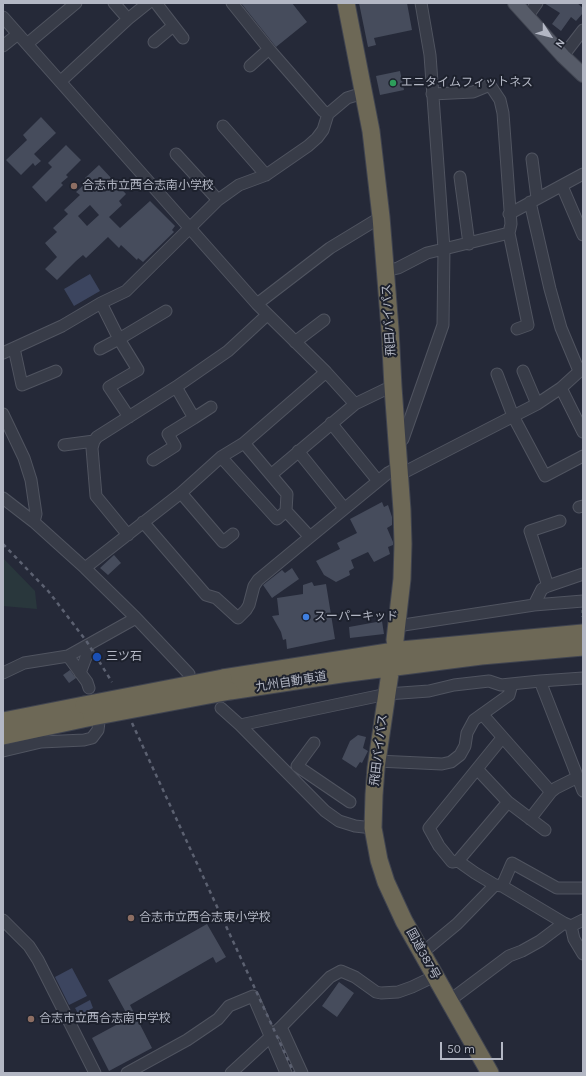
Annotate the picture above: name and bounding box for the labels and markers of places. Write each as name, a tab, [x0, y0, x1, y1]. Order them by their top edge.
place label: エニタイムフィットネス	[401, 76, 533, 90]
marker: エニタイムフィットネス	[388, 78, 398, 88]
place label: 合志市立西合志南小学校	[82, 179, 214, 193]
marker: 合志市立西合志南小学校	[69, 181, 79, 191]
place label: スーパーキッド	[314, 610, 398, 624]
marker: スーパーキッド	[301, 612, 311, 622]
place label: 三ツ石	[106, 650, 142, 664]
marker: 三ツ石	[91, 651, 103, 663]
place label: 合志市立西合志東小学校	[139, 911, 271, 925]
marker: 合志市立西合志東小学校	[126, 913, 136, 923]
place label: 合志市立西合志南中学校	[39, 1012, 171, 1026]
marker: 合志市立西合志南中学校	[26, 1014, 36, 1024]

